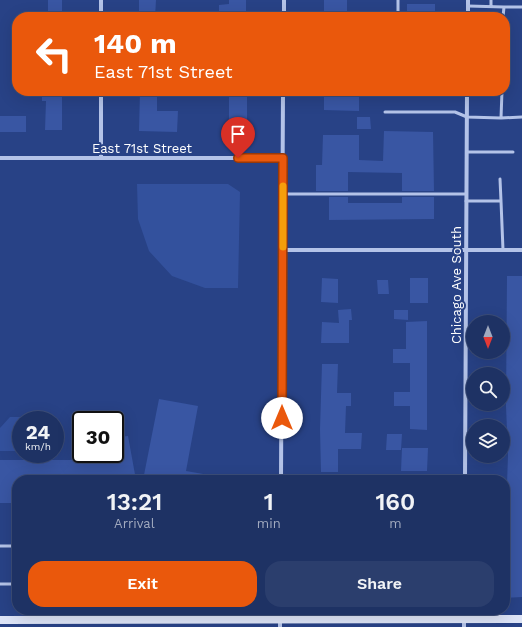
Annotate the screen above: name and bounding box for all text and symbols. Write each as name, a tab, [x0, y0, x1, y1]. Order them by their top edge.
text: 140 m	[94, 27, 177, 60]
icon: left	[28, 28, 80, 80]
text: East 71st Street	[94, 61, 233, 82]
pin	[221, 117, 255, 158]
icon: arrive	[227, 123, 249, 145]
street label: East 71st Street	[92, 141, 193, 156]
street label: Chicago Ave South	[449, 226, 464, 344]
north arrow	[466, 315, 510, 359]
map controls	[466, 315, 510, 463]
button: search	[466, 367, 510, 411]
position arrow	[261, 397, 303, 439]
speed limit sign: 30	[72, 411, 124, 463]
button: layers	[466, 419, 510, 463]
text: 24	[26, 420, 50, 444]
text: km/h	[25, 441, 51, 452]
text: 13:21	[107, 488, 162, 516]
text: 1	[264, 488, 274, 516]
text: 160	[375, 488, 415, 516]
text: Arrival	[114, 516, 155, 531]
text: min	[257, 516, 281, 531]
text: m	[389, 516, 402, 531]
button: Exit	[28, 561, 257, 607]
button: Share	[265, 561, 494, 607]

